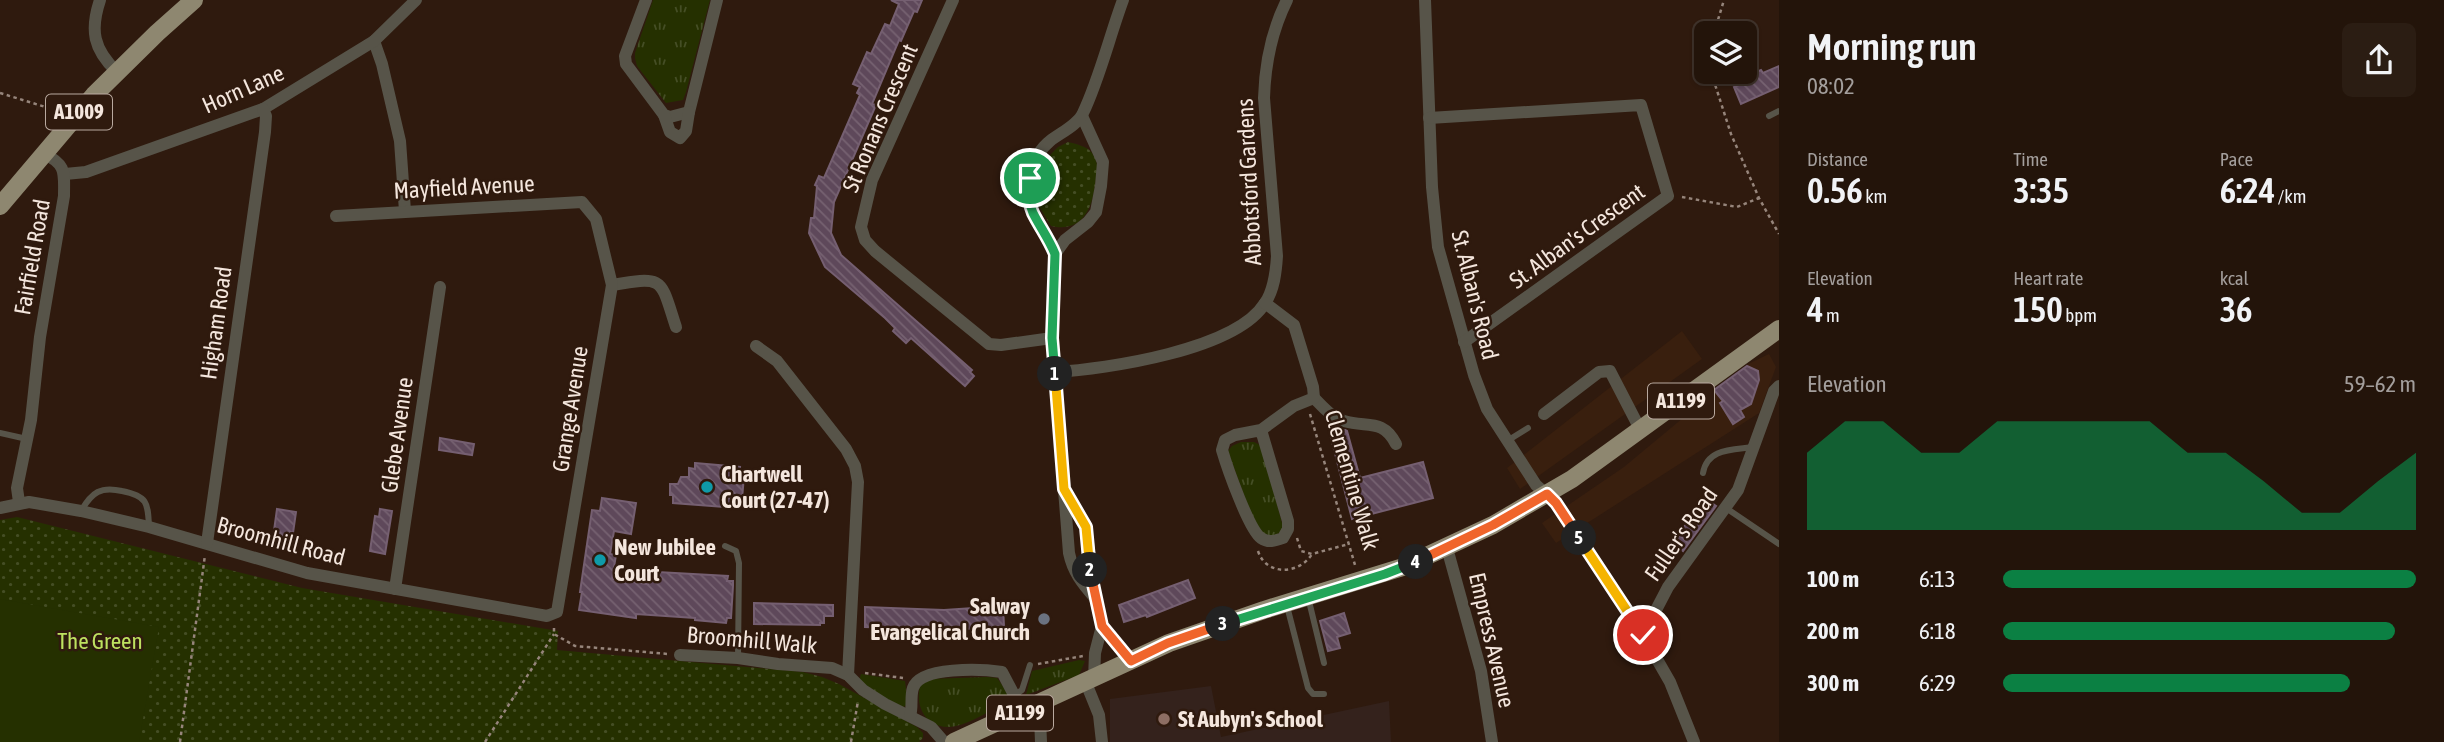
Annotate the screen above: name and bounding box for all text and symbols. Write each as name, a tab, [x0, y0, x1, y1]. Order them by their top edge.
map controls	[1694, 21, 1757, 84]
button: layers	[1694, 21, 1757, 84]
button: share	[2342, 23, 2416, 97]
text: Morning run	[1807, 25, 1977, 68]
street label: St Ronans Crescent	[837, 40, 923, 196]
street label: Horn Lane	[198, 60, 288, 118]
text: 08:02	[1807, 73, 1855, 99]
road number: A1009	[46, 94, 112, 130]
street label: Abbotsford Gardens	[1232, 98, 1266, 266]
pin	[1000, 148, 1060, 208]
text: Distance	[1807, 148, 1868, 170]
text: Time	[2013, 148, 2048, 170]
text: Pace	[2220, 148, 2253, 170]
icon: arrive	[1011, 159, 1049, 197]
street label: Mayfield Avenue	[393, 170, 535, 204]
text: 0.56	[1807, 170, 1863, 210]
text: 3:35	[2013, 170, 2069, 210]
text: 6:24	[2220, 170, 2275, 210]
street label: St. Alban's Crescent	[1504, 178, 1650, 294]
text: km	[1863, 185, 1887, 207]
text: /km	[2275, 185, 2306, 207]
street label: Fairfield Road	[9, 197, 55, 317]
street label: St. Alban's Road	[1446, 228, 1504, 362]
street label: Higham Road	[195, 265, 237, 381]
text: Elevation	[1807, 267, 1873, 289]
text: Heart rate	[2013, 267, 2083, 289]
text: kcal	[2220, 267, 2249, 289]
text: 4	[1807, 289, 1823, 329]
text: 150	[2013, 289, 2063, 329]
text: 36	[2220, 289, 2253, 329]
text: m	[1823, 304, 1840, 326]
text: bpm	[2063, 304, 2097, 326]
street label: Grange Avenue	[547, 344, 593, 474]
pin: 1	[1038, 356, 1072, 392]
text: 1	[1050, 362, 1059, 384]
text: Elevation	[1807, 371, 1887, 397]
text: 59–62 m	[2344, 371, 2416, 397]
street label: Glebe Avenue	[376, 375, 418, 495]
road number: A1199	[1648, 384, 1714, 418]
street label: Clementine Walk	[1320, 407, 1384, 553]
place label: Chartwell Court (27-47)	[721, 461, 830, 513]
marker: Chartwell Court (27-47)	[699, 479, 715, 495]
street label: Fuller's Road	[1639, 482, 1723, 586]
street label: Broomhill Road	[214, 511, 348, 571]
pin: 5	[1562, 520, 1596, 556]
text: 5	[1574, 526, 1583, 548]
place label: New Jubilee Court	[614, 534, 716, 586]
pin: 4	[1398, 544, 1434, 580]
text: 4	[1411, 550, 1420, 572]
marker: New Jubilee Court	[592, 552, 608, 568]
pin: 2	[1072, 552, 1108, 588]
text: 2	[1085, 558, 1094, 580]
text: 100 m	[1807, 566, 1859, 592]
text: 6:13	[1919, 566, 1956, 592]
street label: Empress Avenue	[1464, 570, 1520, 710]
place label: Salway Evangelical Church	[870, 593, 1031, 645]
pin	[1613, 605, 1673, 665]
pin: 3	[1206, 606, 1240, 642]
marker: Salway Evangelical Church	[1036, 611, 1052, 627]
text: 3	[1218, 612, 1227, 634]
icon: check	[1624, 616, 1662, 654]
text: 200 m	[1807, 618, 1859, 644]
text: 6:18	[1919, 618, 1956, 644]
street label: Broomhill Walk	[686, 621, 818, 659]
park label: The Green	[57, 628, 143, 654]
text: 300 m	[1807, 670, 1859, 696]
text: 6:29	[1919, 670, 1956, 696]
road number: A1199	[987, 696, 1053, 730]
place label: St Aubyn's School	[1178, 706, 1324, 732]
marker: St Aubyn's School	[1156, 711, 1172, 727]

